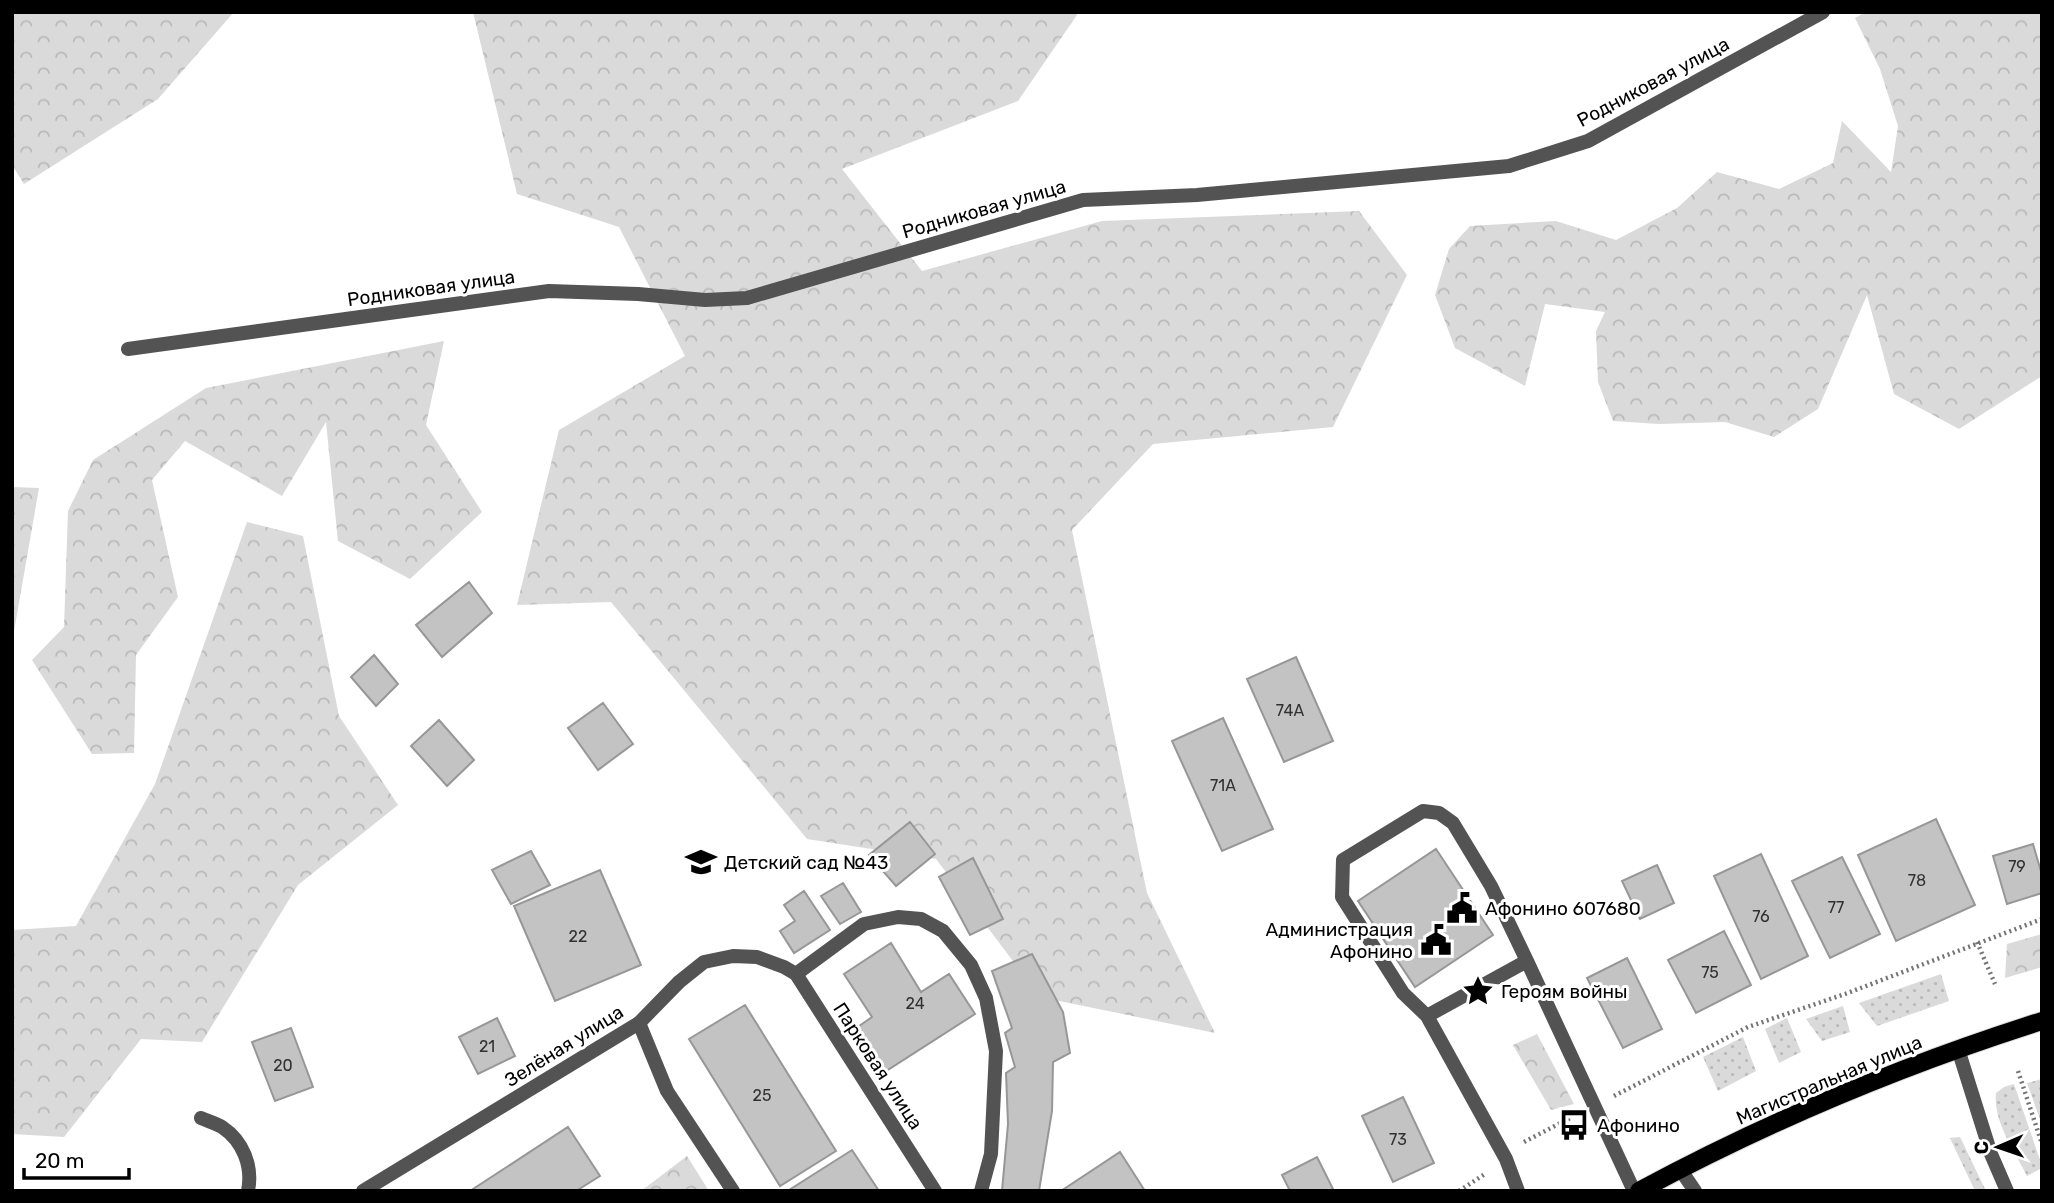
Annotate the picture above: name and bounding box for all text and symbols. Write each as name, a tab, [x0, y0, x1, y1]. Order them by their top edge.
street label: Родниковая улица	[1573, 32, 1733, 132]
street label: Родниковая улица	[900, 175, 1068, 243]
street label: Родниковая улица	[346, 265, 516, 311]
house number: 74А	[1276, 701, 1304, 720]
house number: 71А	[1210, 776, 1236, 795]
school or university icon: Детский сад №43	[684, 845, 718, 879]
place label: Детский сад №43	[724, 851, 889, 874]
house number: 79	[2008, 857, 2026, 876]
house number: 78	[1908, 871, 1926, 890]
public building icon: Афонино 607680	[1445, 891, 1479, 925]
place label: Афонино 607680	[1485, 897, 1641, 920]
house number: 77	[1828, 898, 1844, 917]
house number: 76	[1752, 907, 1770, 926]
place label: Администрация Афонино	[1266, 918, 1413, 963]
public building icon: Администрация Афонино	[1419, 923, 1453, 957]
house number: 22	[569, 927, 587, 946]
house number: 75	[1701, 963, 1719, 982]
place icon: Героям войны	[1461, 974, 1495, 1008]
place label: Героям войны	[1501, 980, 1628, 1003]
house number: 24	[905, 994, 925, 1013]
street label: Парковая улица	[828, 998, 928, 1134]
street label: Зелёная улица	[500, 1000, 628, 1092]
street label: Магистральная улица	[1733, 1030, 1925, 1130]
house number: 21	[479, 1037, 495, 1056]
house number: 20	[273, 1056, 293, 1075]
house number: 25	[753, 1086, 771, 1105]
bus stop icon: Афонино	[1557, 1108, 1591, 1142]
north arrow	[1963, 1112, 2033, 1182]
place label: Афонино	[1597, 1114, 1680, 1137]
house number: 73	[1389, 1130, 1407, 1149]
scale bar	[24, 1136, 130, 1180]
text: С	[1970, 1141, 1993, 1155]
text: 20 m	[35, 1148, 84, 1173]

